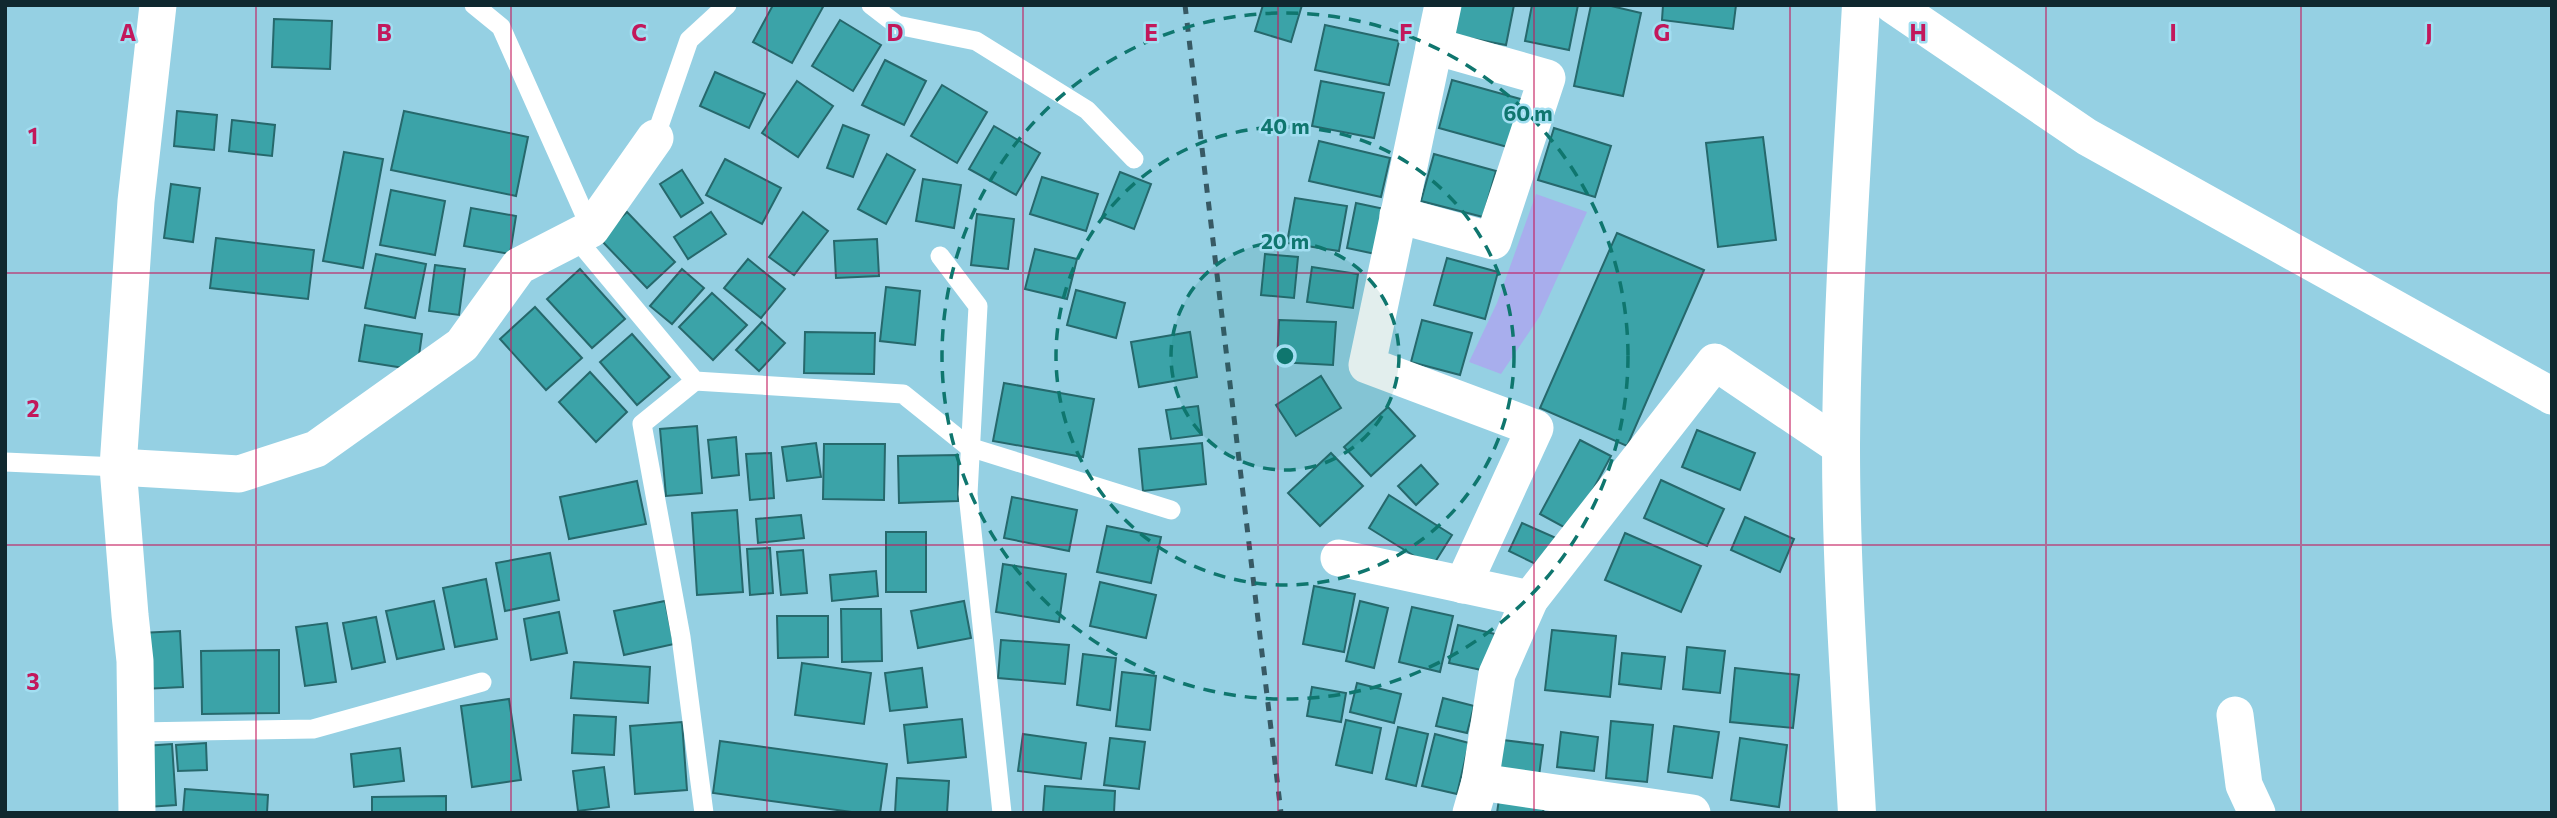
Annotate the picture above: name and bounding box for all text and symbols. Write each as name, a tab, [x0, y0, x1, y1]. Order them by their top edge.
text: A	[120, 18, 137, 46]
text: B	[376, 18, 392, 46]
text: C	[631, 18, 647, 46]
text: D	[887, 18, 904, 46]
text: E	[1144, 18, 1158, 46]
text: F	[1399, 18, 1413, 46]
text: G	[1654, 18, 1670, 46]
text: H	[1909, 18, 1927, 46]
text: I	[2169, 18, 2177, 46]
text: J	[2425, 18, 2433, 46]
text: 60 m	[1503, 100, 1553, 125]
text: 40 m	[1260, 113, 1310, 138]
text: 1	[28, 121, 38, 149]
text: 20 m	[1261, 228, 1309, 253]
centre of rings	[1273, 344, 1297, 368]
text: 2	[26, 394, 40, 422]
text: 3	[26, 667, 40, 695]

